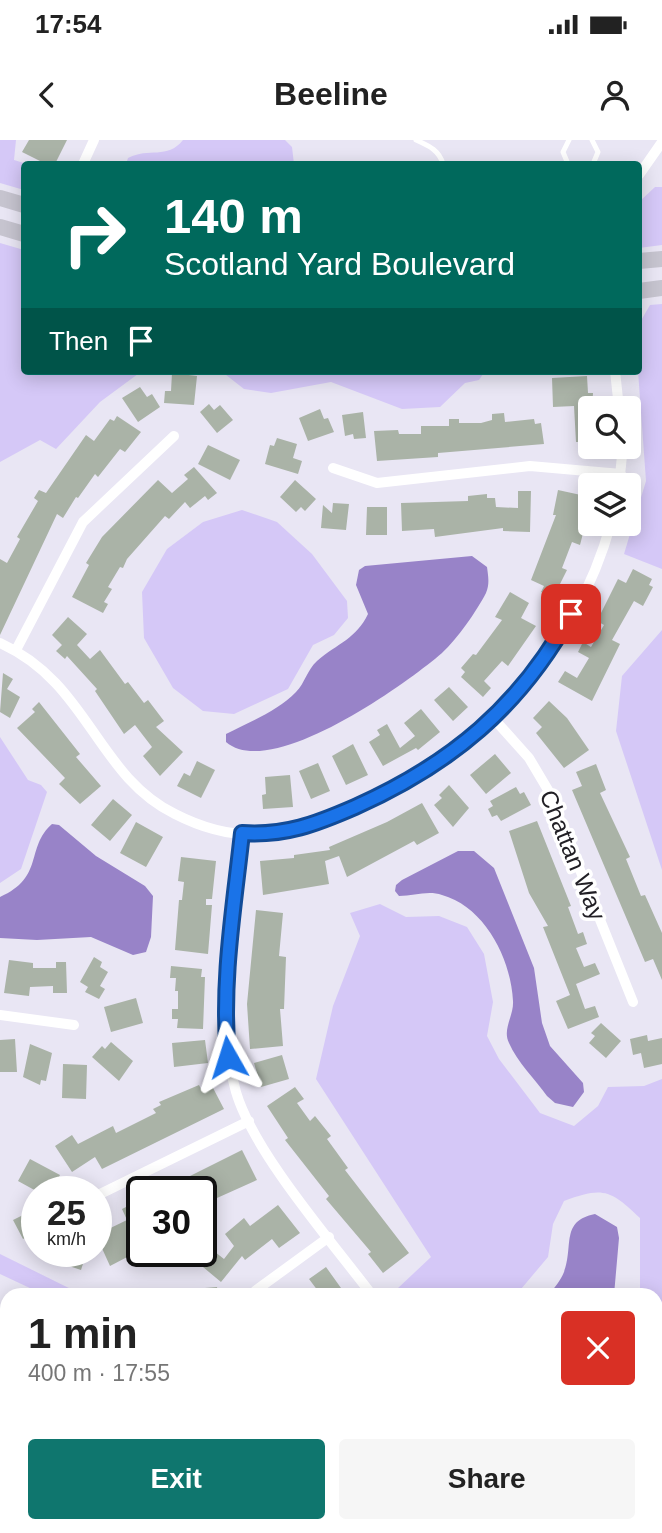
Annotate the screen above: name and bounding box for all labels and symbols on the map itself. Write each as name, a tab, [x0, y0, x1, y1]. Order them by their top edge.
pin	[541, 584, 601, 644]
street label: Chattan Way	[535, 786, 611, 924]
position arrow	[191, 1020, 265, 1094]
speed limit sign: 30	[126, 1176, 217, 1267]

